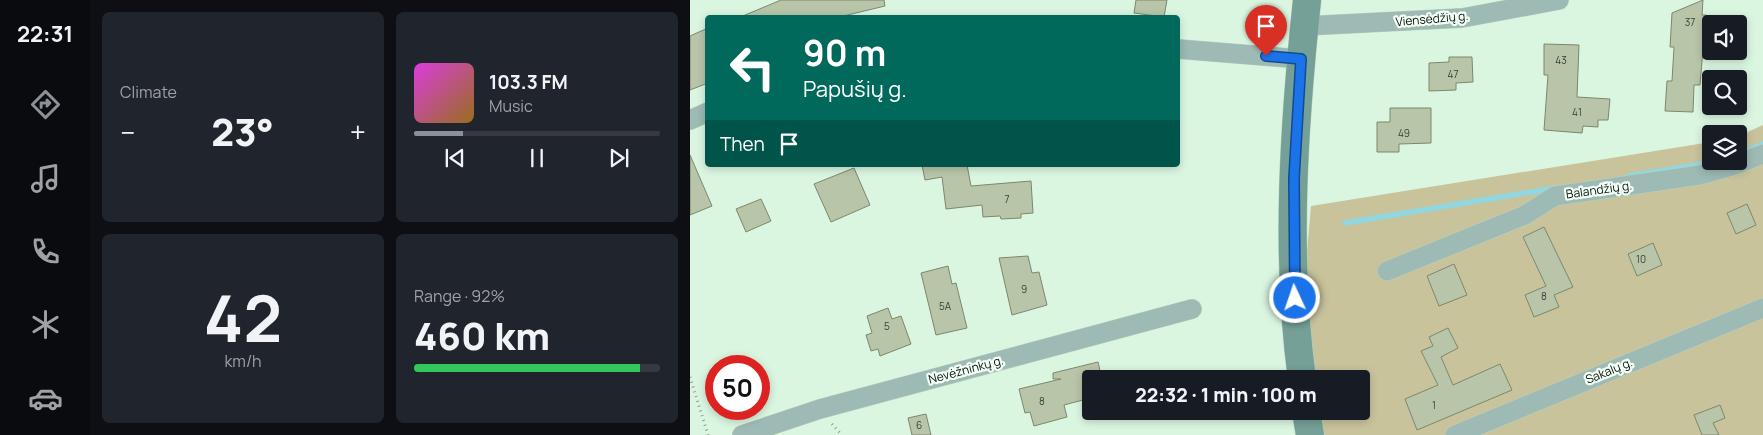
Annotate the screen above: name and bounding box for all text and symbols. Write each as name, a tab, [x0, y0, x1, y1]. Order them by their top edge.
pin	[1245, 5, 1287, 56]
street label: Viensėdžių g.	[1395, 7, 1469, 30]
icon: arrive	[1252, 12, 1280, 40]
house number: 37	[1685, 15, 1695, 29]
map controls	[1702, 15, 1747, 170]
button: sound	[1702, 15, 1747, 60]
text: 22:31	[17, 19, 73, 49]
text: 90 m	[803, 29, 886, 77]
icon: left	[720, 35, 785, 100]
house number: 43	[1555, 53, 1567, 67]
house number: 47	[1448, 67, 1458, 81]
text: 103.3 FM	[489, 69, 568, 95]
button: search	[1702, 70, 1747, 115]
text: Papušių g.	[803, 74, 907, 104]
text: Climate	[120, 81, 177, 103]
icon: directions	[28, 87, 63, 122]
text: Music	[489, 95, 533, 117]
text: 23°	[211, 105, 274, 157]
house number: 41	[1572, 105, 1582, 119]
text: −	[120, 113, 135, 151]
text: +	[350, 113, 366, 151]
button: layers	[1702, 125, 1747, 170]
house number: 49	[1398, 126, 1410, 140]
icon: arrive	[775, 130, 803, 158]
text: Then	[720, 131, 765, 157]
icon: previous	[441, 144, 469, 172]
icon: pause	[523, 144, 551, 172]
icon: next	[605, 144, 633, 172]
icon: music	[28, 161, 63, 196]
street label: Balandžių g.	[1565, 176, 1633, 203]
house number: 7	[1004, 192, 1010, 206]
icon: phone	[28, 234, 63, 269]
house number: 10	[1636, 252, 1646, 266]
position arrow	[1268, 271, 1320, 323]
text: 42	[204, 273, 282, 362]
house number: 9	[1021, 282, 1027, 296]
text: Range · 92%	[414, 285, 505, 307]
house number: 8	[1541, 289, 1547, 303]
house number: 5A	[939, 299, 952, 313]
icon: climate	[28, 307, 63, 342]
text: 460 km	[414, 309, 550, 361]
house number: 5	[884, 319, 890, 333]
text: km/h	[224, 350, 262, 372]
street label: Nevėžninkų g.	[926, 351, 1005, 388]
street label: Sakalų g.	[1583, 353, 1635, 388]
speed limit sign: 50	[705, 355, 770, 420]
icon: car	[28, 381, 63, 416]
text: 22:32 · 1 min · 100 m	[1135, 382, 1317, 408]
house number: 8	[1039, 394, 1045, 408]
house number: 1	[1432, 398, 1436, 412]
house number: 6	[916, 418, 922, 432]

